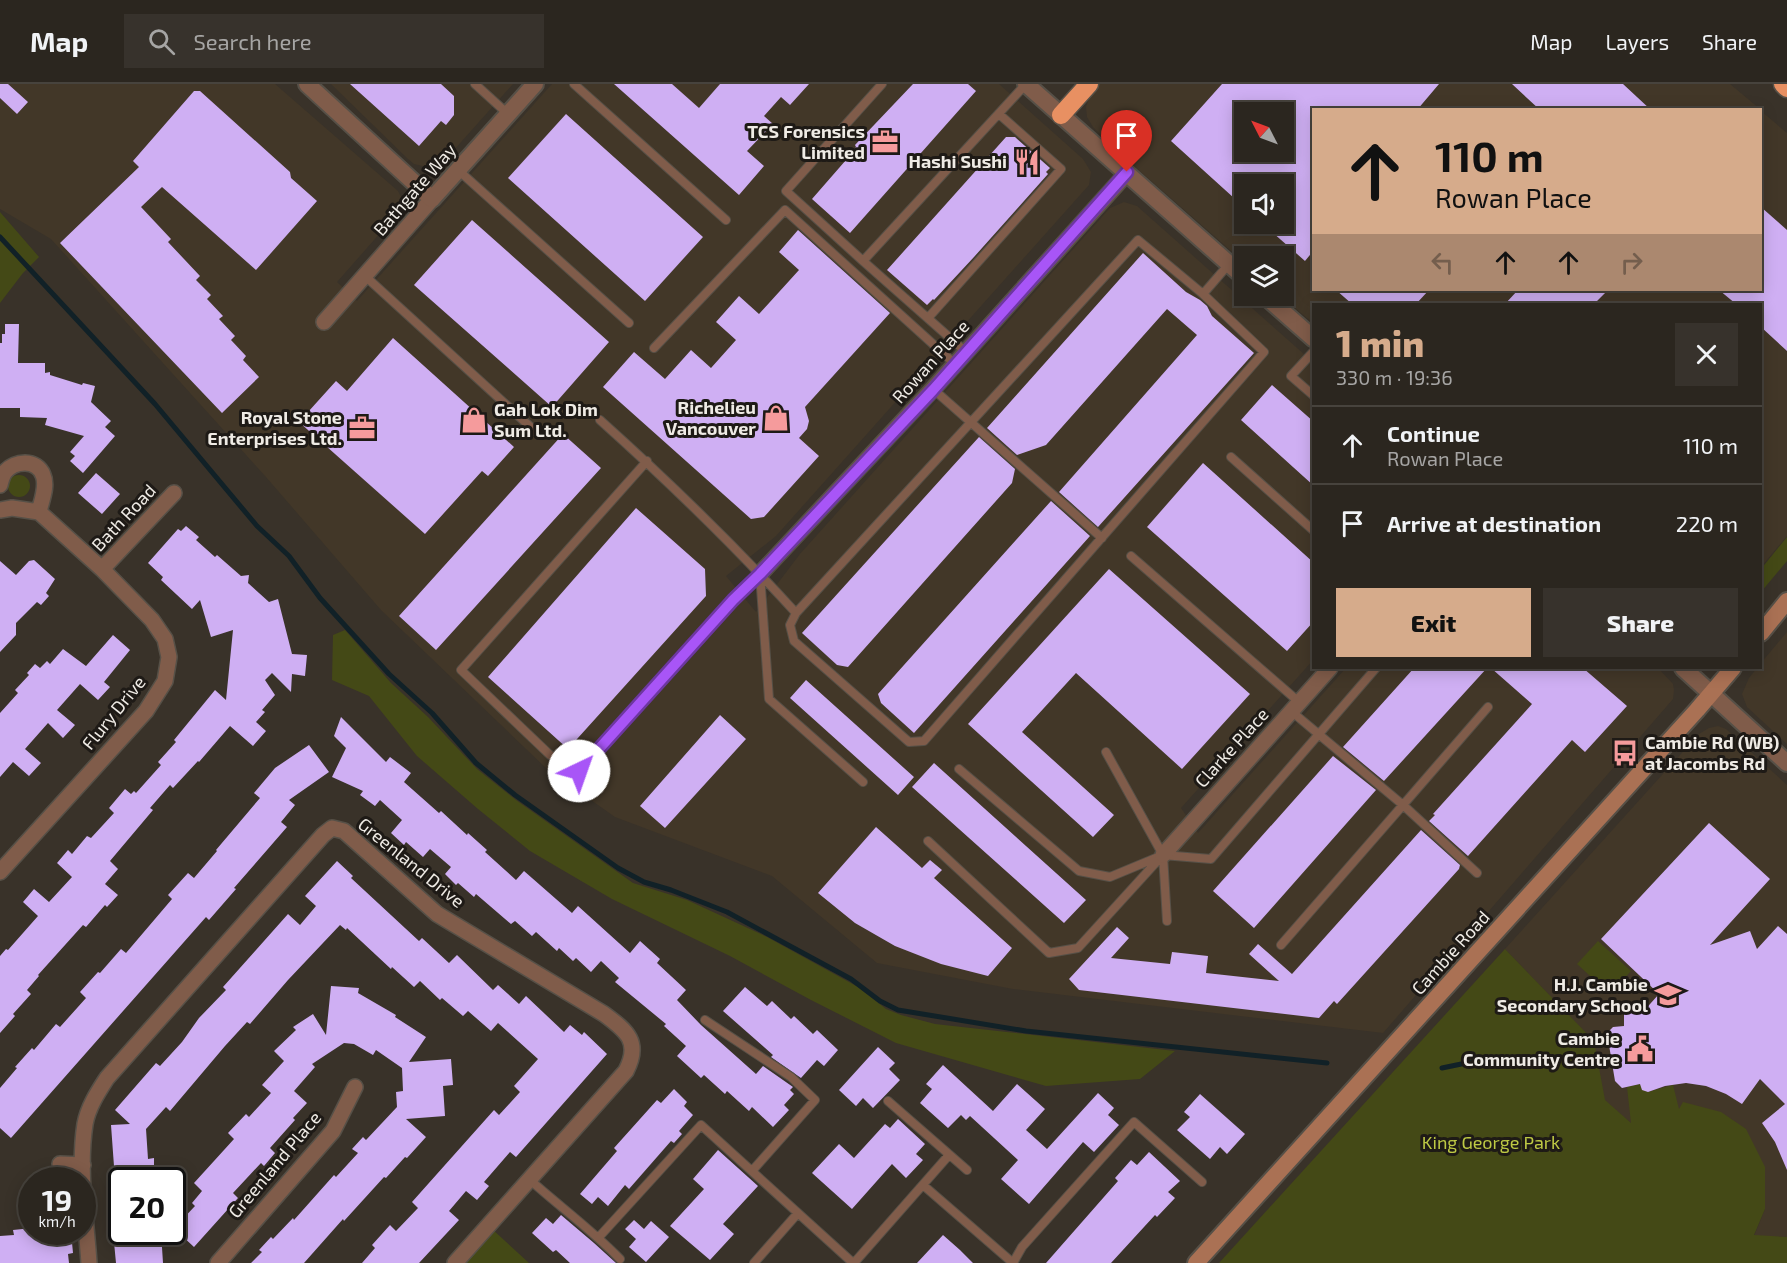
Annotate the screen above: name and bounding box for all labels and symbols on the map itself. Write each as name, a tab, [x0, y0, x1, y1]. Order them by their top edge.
north arrow	[1234, 102, 1294, 162]
pin	[1101, 110, 1152, 172]
place label: TCS Forensics Limited	[747, 120, 865, 163]
office icon: TCS Forensics Limited	[870, 127, 900, 157]
street label: Bathgate Way	[368, 138, 461, 240]
restaurant icon: Hashi Sushi	[1012, 147, 1042, 177]
place label: Hashi Sushi	[909, 150, 1007, 172]
street label: Rowan Place	[887, 315, 973, 408]
place label: Richelieu Vancouver	[666, 396, 756, 439]
place label: Gah Lok Dim Sum Ltd.	[494, 398, 598, 441]
shop icon: Richelieu Vancouver	[761, 403, 791, 433]
shop icon: Gah Lok Dim Sum Ltd.	[459, 405, 489, 435]
place label: Royal Stone Enterprises Ltd.	[207, 406, 342, 449]
office icon: Royal Stone Enterprises Ltd.	[347, 413, 377, 443]
street label: Bath Road	[87, 479, 160, 555]
street label: Flury Drive	[77, 671, 150, 754]
street label: Clarke Place	[1190, 703, 1273, 792]
place label: Cambie Rd (WB) at Jacombs Rd	[1645, 731, 1779, 774]
bus stop icon: Cambie Rd (WB) at Jacombs Rd	[1610, 738, 1640, 768]
position arrow	[547, 739, 611, 803]
street label: Greenland Drive	[354, 813, 469, 912]
street label: Cambie Road	[1407, 906, 1494, 999]
place label: H.J. Cambie Secondary School	[1497, 973, 1648, 1016]
school or university icon: H.J. Cambie Secondary School	[1653, 980, 1683, 1010]
place label: Cambie Community Centre	[1463, 1027, 1620, 1070]
public building icon: Cambie Community Centre	[1625, 1034, 1655, 1064]
street label: Greenland Place	[223, 1107, 325, 1222]
park label: King George Park	[1422, 1131, 1560, 1153]
speed limit sign: 20	[108, 1167, 186, 1245]

